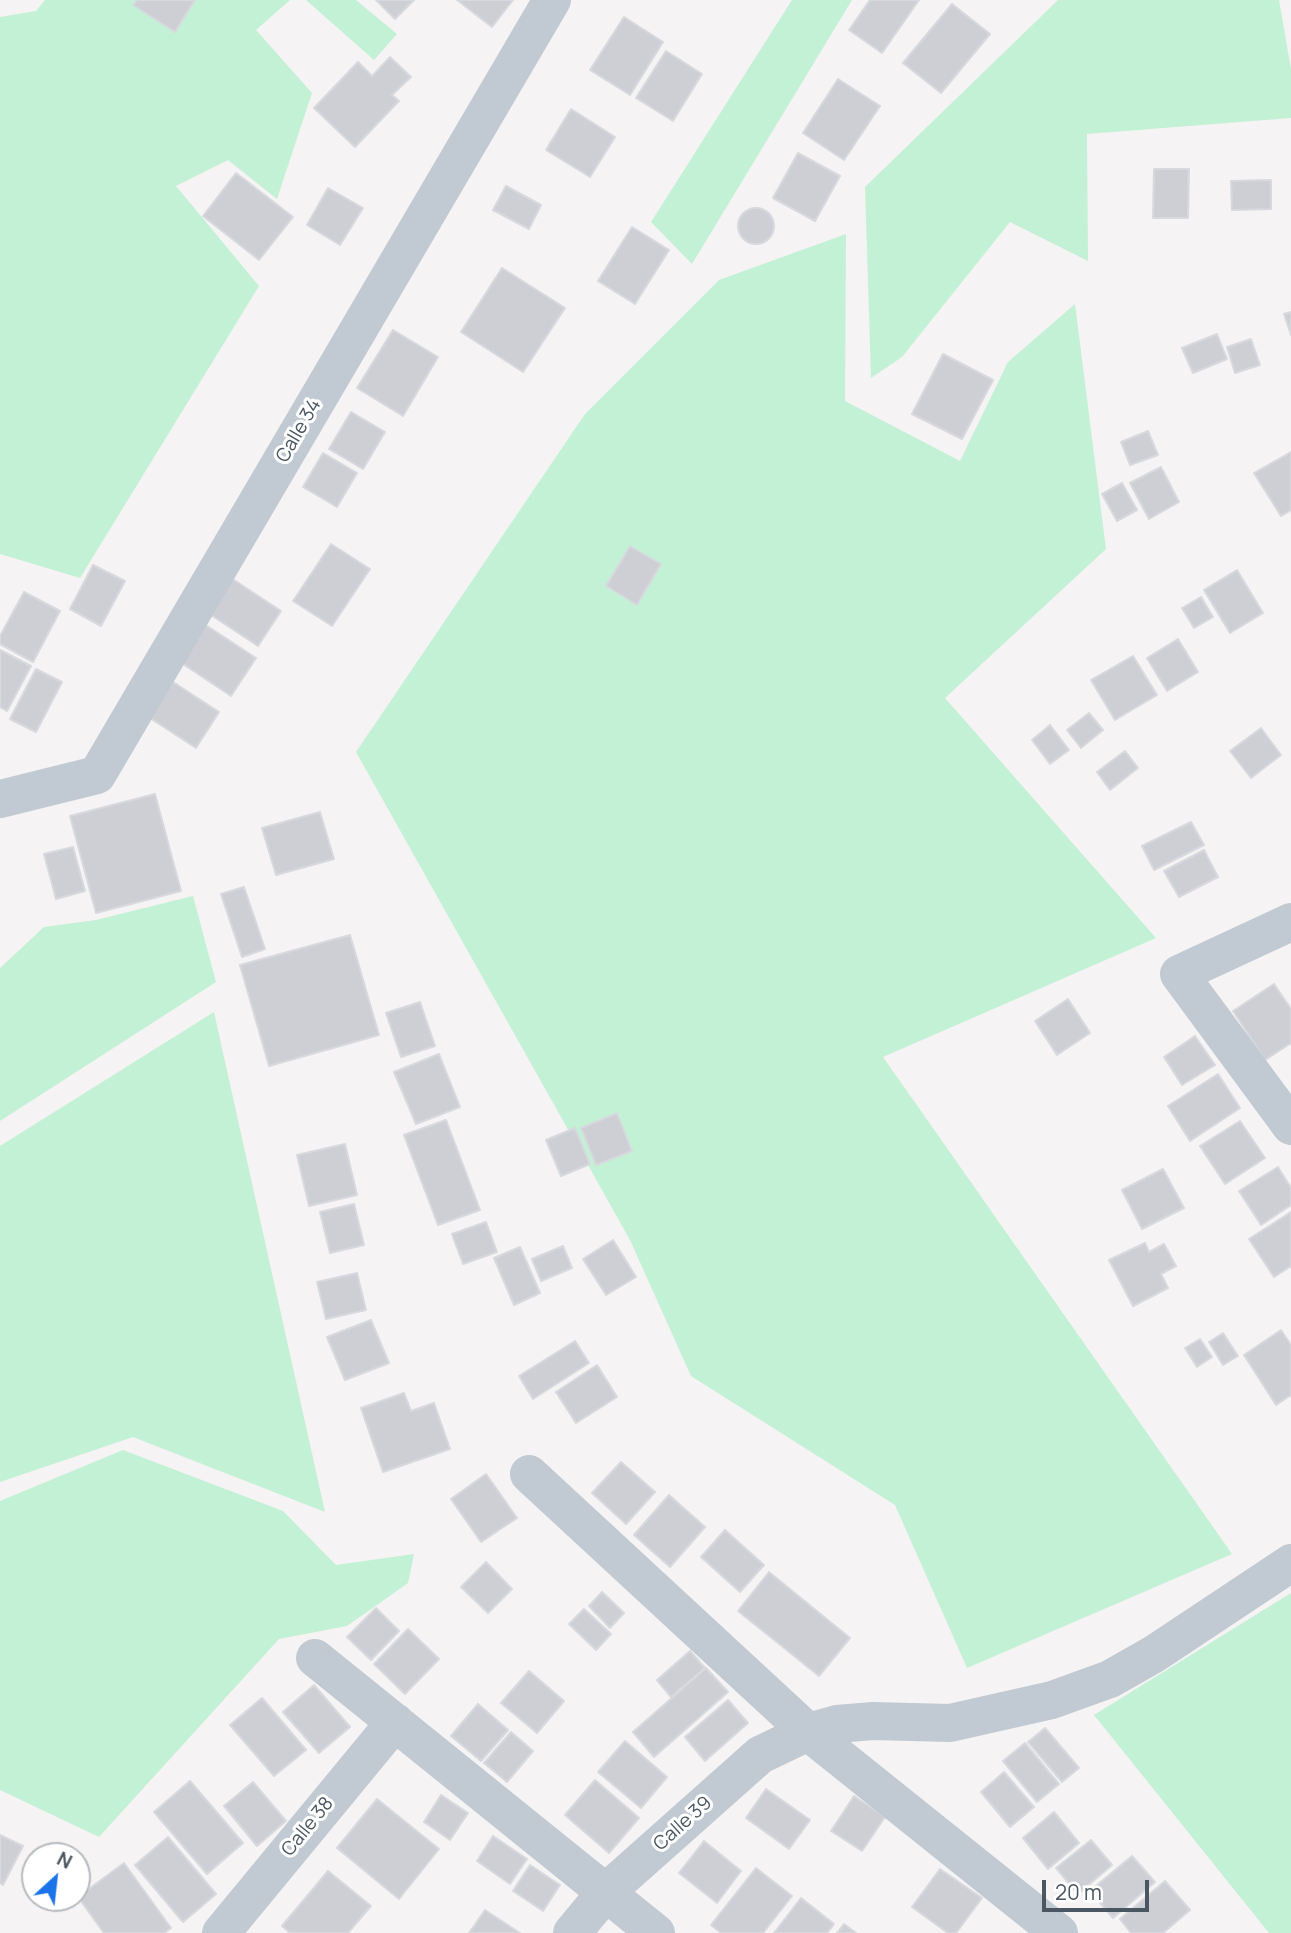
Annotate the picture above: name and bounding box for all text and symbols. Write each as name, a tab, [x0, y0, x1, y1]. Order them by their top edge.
street label: Calle 34	[272, 395, 326, 467]
street label: Calle 39	[649, 1792, 717, 1856]
street label: Calle 38	[277, 1793, 339, 1861]
north arrow	[21, 1842, 91, 1912]
text: N	[53, 1845, 77, 1875]
scale bar	[1046, 1867, 1153, 1911]
text: 20 m	[1055, 1878, 1102, 1906]

